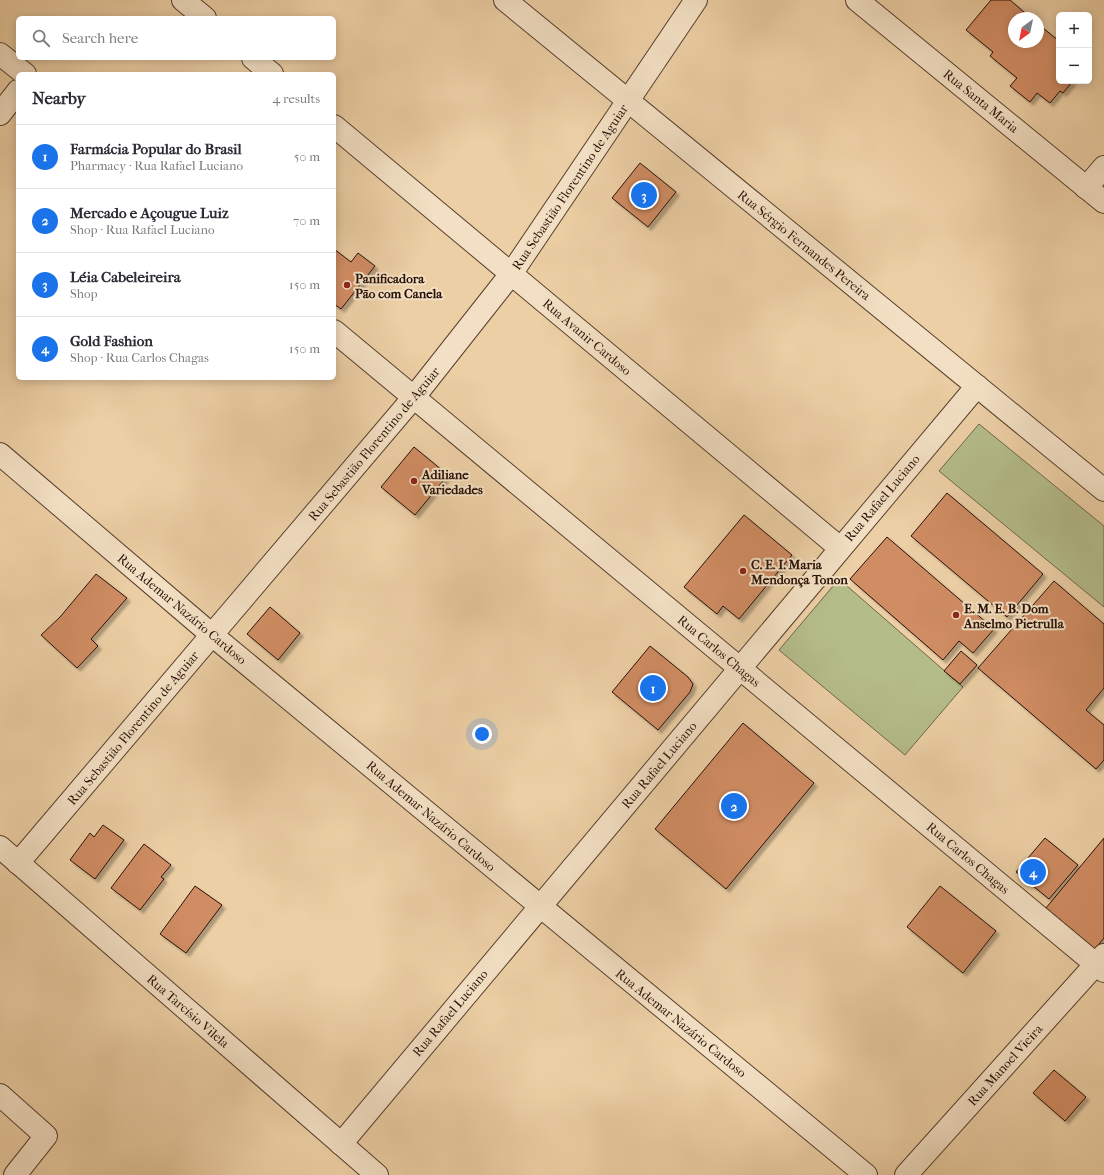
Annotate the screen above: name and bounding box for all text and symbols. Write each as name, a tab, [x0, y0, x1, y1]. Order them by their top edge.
north arrow	[1008, 12, 1044, 48]
map controls	[1056, 12, 1092, 84]
button: +	[1056, 12, 1092, 48]
search box	[16, 16, 336, 60]
icon: search	[30, 27, 52, 49]
text: Search here	[62, 29, 138, 47]
button: −	[1056, 48, 1092, 84]
street label: Rua Santa Maria	[940, 66, 1022, 136]
text: Nearby	[32, 88, 86, 108]
text: 4 results	[273, 91, 320, 106]
street label: Rua Sebastião Florentino de Aguiar	[509, 101, 631, 273]
text: Farmácia Popular do Brasil	[70, 140, 242, 158]
text: 1	[43, 149, 47, 164]
text: 50 m	[294, 149, 320, 164]
text: Pharmacy · Rua Rafael Luciano	[70, 158, 243, 173]
pin: 3	[631, 180, 657, 210]
street label: Rua Sérgio Fernandes Pereira	[735, 187, 874, 304]
text: Mercado e Açougue Luiz	[70, 204, 229, 222]
text: 2	[42, 213, 48, 228]
text: 70 m	[293, 213, 320, 228]
text: Shop · Rua Rafael Luciano	[70, 222, 215, 237]
text: Léia Cabeleireira	[70, 268, 181, 286]
place label: Panificadora Pão com Canela	[355, 271, 443, 301]
text: 3	[42, 277, 48, 292]
text: 150 m	[289, 277, 320, 292]
marker: Panificadora Pão com Canela	[342, 280, 352, 290]
text: Shop	[70, 286, 98, 301]
street label: Rua Avanir Cardoso	[540, 296, 635, 379]
text: Gold Fashion	[70, 332, 153, 350]
text: 4	[41, 341, 49, 356]
text: 150 m	[289, 341, 320, 356]
text: Shop · Rua Carlos Chagas	[70, 350, 209, 365]
street label: Rua Sebastião Florentino de Aguiar	[305, 364, 443, 524]
street label: Rua Rafael Luciano	[841, 451, 923, 545]
place label: Adiliane Variedades	[421, 467, 483, 497]
marker: Adiliane Variedades	[409, 476, 419, 486]
street label: Rua Ademar Nazário Cardoso	[114, 551, 250, 668]
place label: C. E. I. Maria Mendonça Tonon	[750, 557, 848, 588]
marker: C. E. I. Maria Mendonça Tonon	[738, 566, 748, 576]
place label: E. M. E. B. Dom Anselmo Pietrulla	[963, 601, 1065, 631]
marker: E. M. E. B. Dom Anselmo Pietrulla	[951, 610, 961, 620]
street label: Rua Carlos Chagas	[675, 612, 763, 690]
street label: Rua Sebastião Florentino de Aguiar	[64, 648, 202, 808]
pin: 1	[640, 673, 666, 703]
street label: Rua Rafael Luciano	[618, 718, 700, 812]
your location	[472, 724, 492, 744]
street label: Rua Ademar Nazário Cardoso	[363, 758, 499, 875]
pin: 2	[721, 791, 747, 821]
street label: Rua Carlos Chagas	[924, 819, 1012, 897]
pin: 4	[1020, 857, 1046, 887]
street label: Rua Rafael Luciano	[409, 966, 491, 1060]
street label: Rua Ademar Nazário Cardoso	[613, 966, 750, 1081]
street label: Rua Tarcísio Vilela	[144, 971, 233, 1051]
street label: Rua Manoel Vieira	[965, 1021, 1046, 1109]

